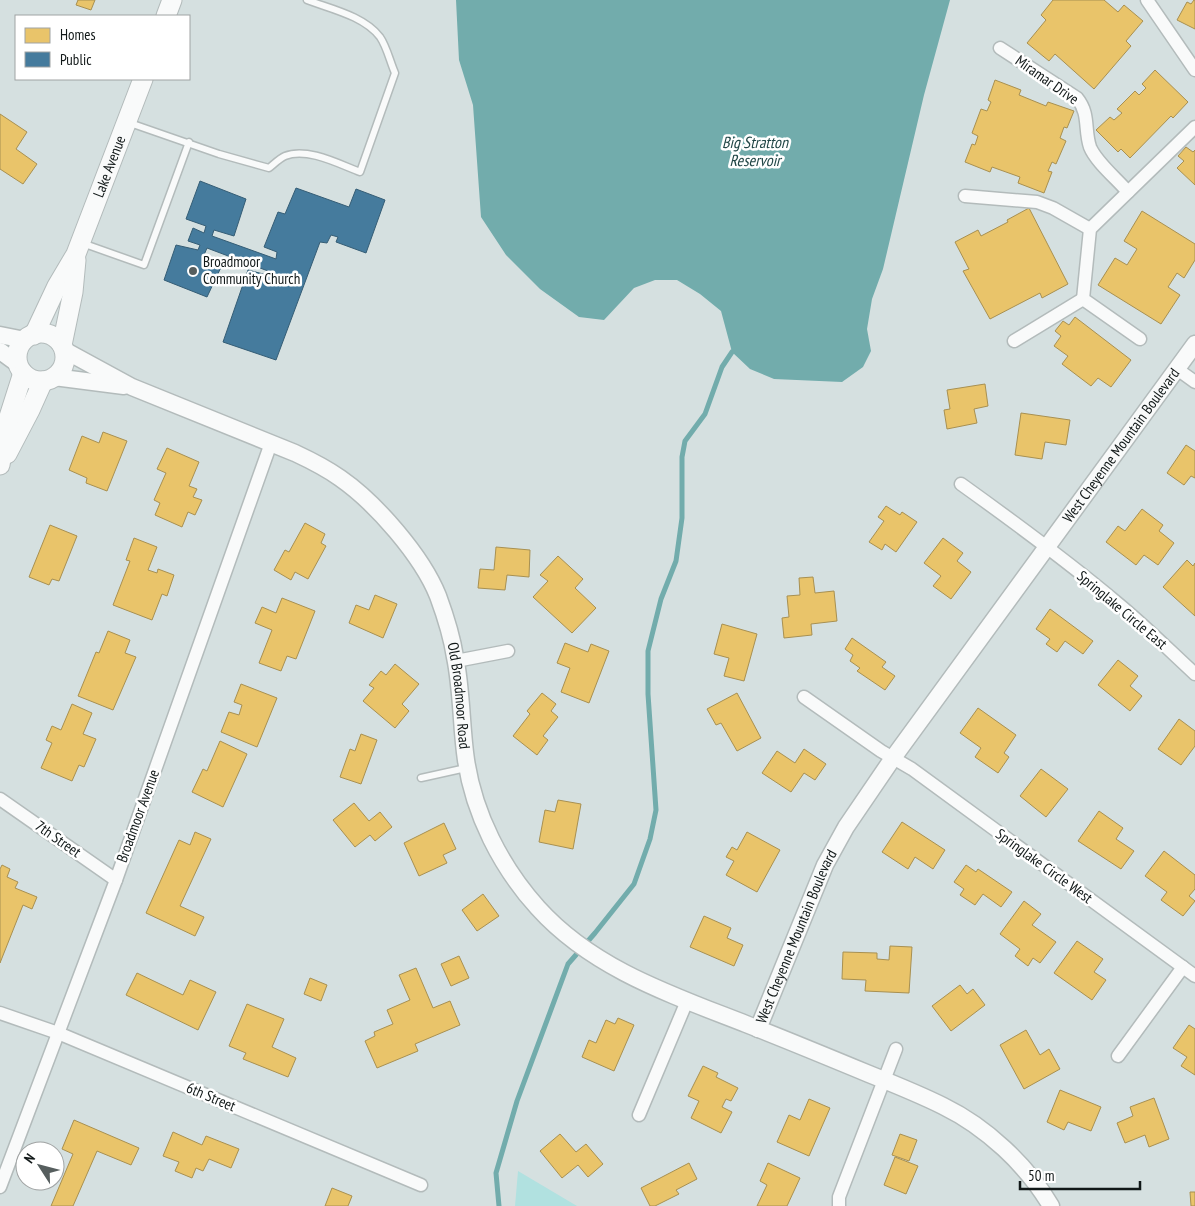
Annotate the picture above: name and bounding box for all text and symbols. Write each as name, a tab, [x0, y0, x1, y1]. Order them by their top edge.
legend	[15, 15, 190, 80]
text: Homes	[60, 25, 96, 44]
text: Public	[60, 50, 92, 69]
street label: Miramar Drive	[1012, 51, 1083, 108]
water label: Big Stratton Reservoir	[722, 132, 789, 170]
street label: Lake Avenue	[89, 133, 129, 200]
place label: Broadmoor Community Church	[203, 252, 300, 288]
marker: Broadmoor Community Church	[187, 265, 199, 277]
street label: West Cheyenne Mountain Boulevard	[1058, 364, 1183, 526]
street label: Springlake Circle East	[1073, 566, 1171, 653]
street label: Old Broadmoor Road	[443, 640, 475, 750]
street label: Broadmoor Avenue	[112, 767, 163, 865]
street label: 7th Street	[32, 816, 85, 861]
street label: Springlake Circle West	[992, 824, 1096, 907]
street label: West Cheyenne Mountain Boulevard	[751, 846, 841, 1026]
street label: 6th Street	[184, 1078, 239, 1115]
north arrow	[15, 1141, 65, 1191]
text: N	[20, 1150, 39, 1167]
scale bar	[1020, 1158, 1140, 1190]
text: 50 m	[1028, 1166, 1054, 1185]

